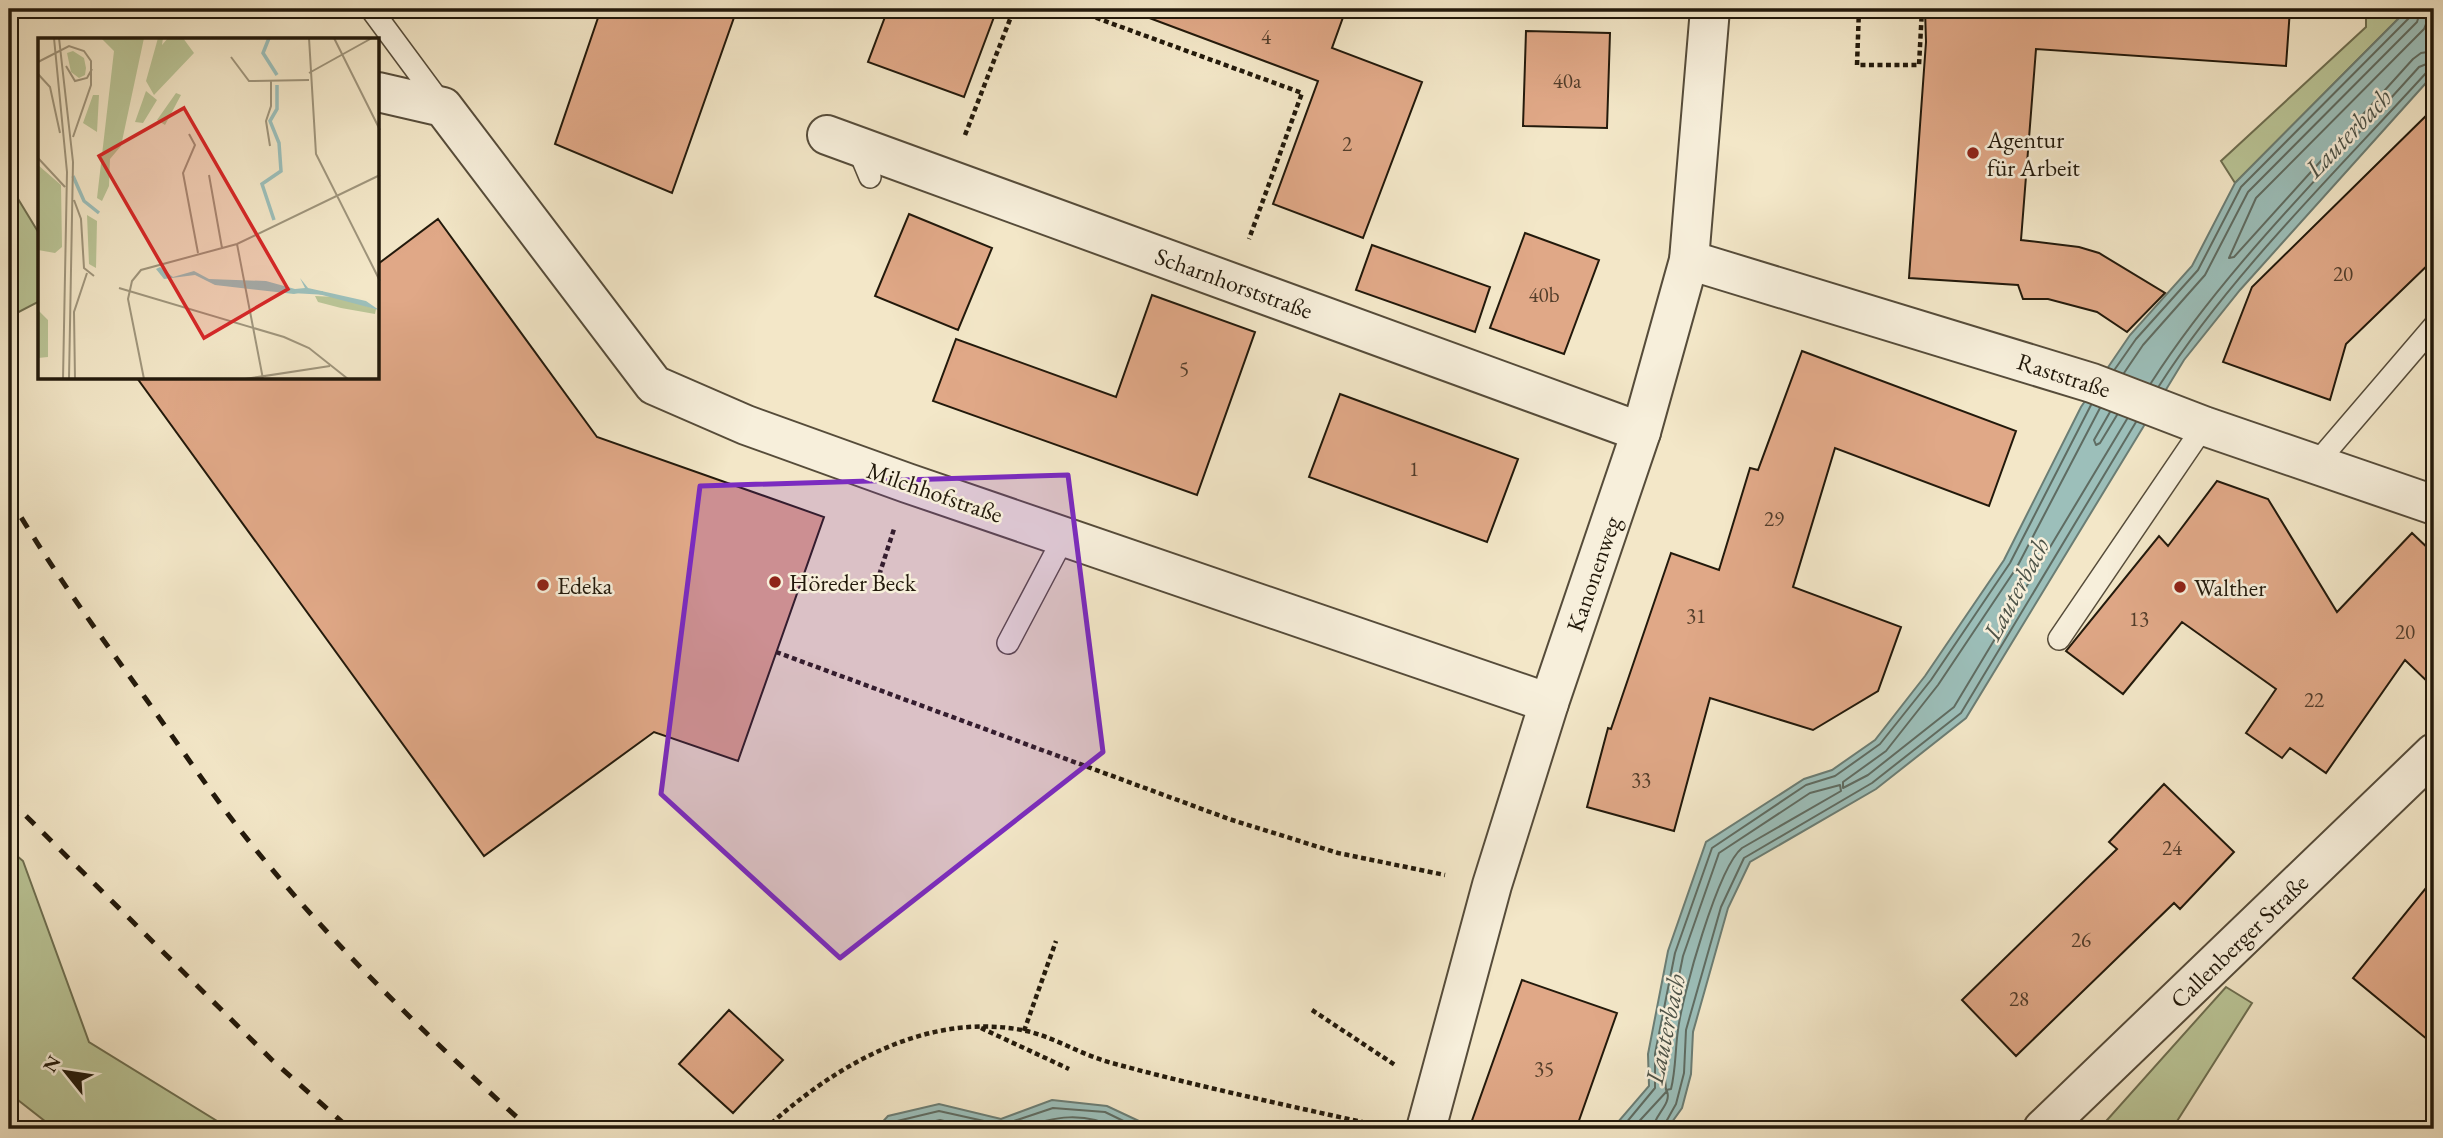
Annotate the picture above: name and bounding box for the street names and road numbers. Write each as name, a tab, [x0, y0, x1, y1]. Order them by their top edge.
street label: Scharnhorststraße	[1151, 240, 1317, 326]
street label: Raststraße	[2013, 345, 2115, 405]
street label: Milchhofstraße	[863, 454, 1007, 530]
street label: Kanonenweg	[1559, 512, 1627, 636]
street label: Callenberger Straße	[2163, 867, 2315, 1015]

